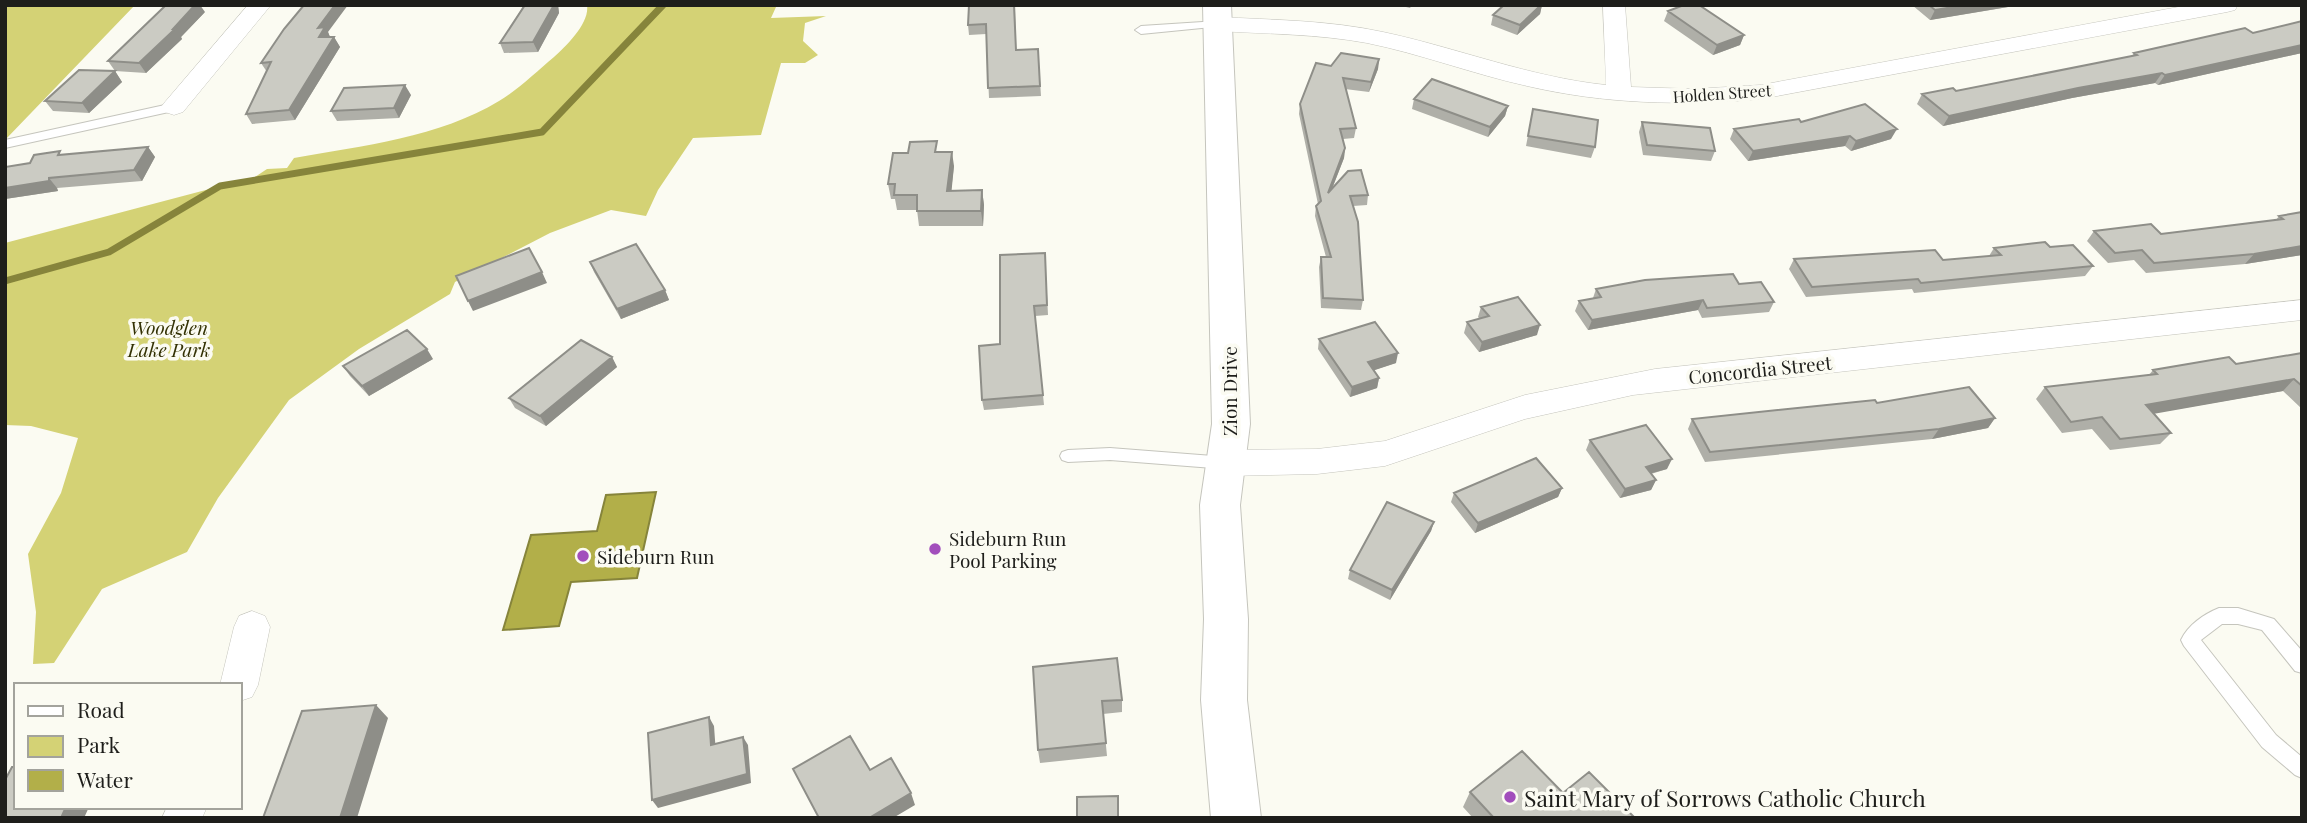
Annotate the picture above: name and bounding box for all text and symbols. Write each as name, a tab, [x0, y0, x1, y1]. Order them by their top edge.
street label: Holden Street	[1672, 79, 1772, 107]
park label: Woodglen Lake Park	[127, 314, 211, 362]
street label: Zion Drive	[1216, 346, 1242, 436]
street label: Concordia Street	[1687, 349, 1833, 389]
place label: Sideburn Run Pool Parking	[949, 525, 1067, 573]
marker: Sideburn Run Pool Parking	[927, 541, 943, 557]
place label: Sideburn Run	[597, 543, 715, 569]
marker: Sideburn Run	[575, 548, 591, 564]
legend	[14, 683, 242, 809]
text: Road	[77, 695, 125, 723]
text: Park	[77, 730, 121, 758]
text: Water	[76, 765, 133, 793]
place label: Saint Mary of Sorrows Catholic Church	[1524, 782, 1926, 813]
marker: Saint Mary of Sorrows Catholic Church	[1502, 789, 1518, 805]

